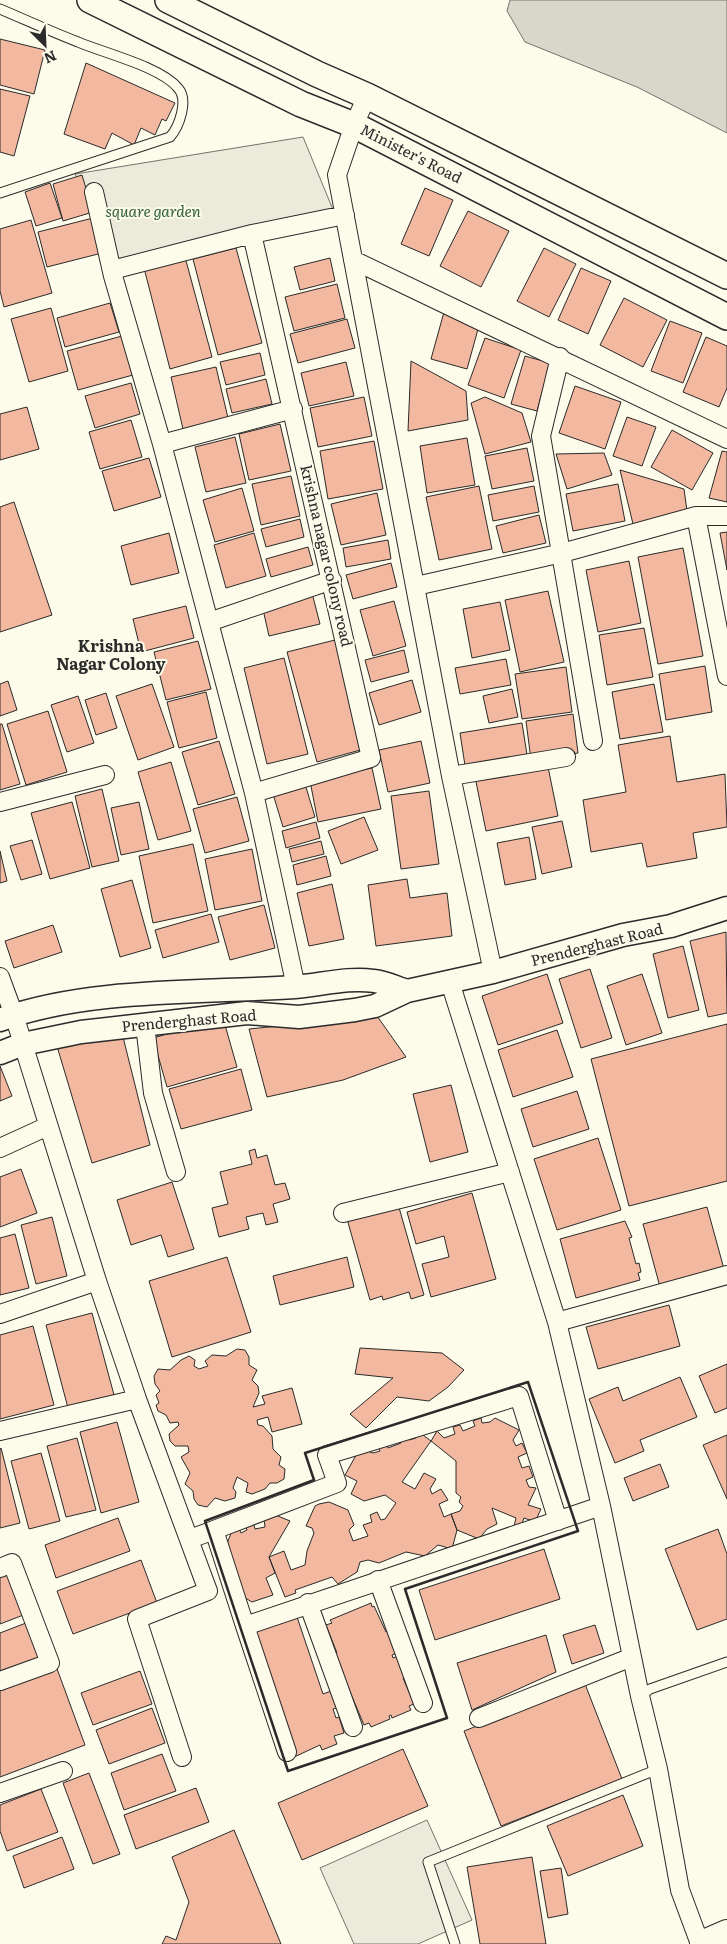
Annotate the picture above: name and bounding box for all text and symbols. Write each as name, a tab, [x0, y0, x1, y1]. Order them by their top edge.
north arrow	[20, 20, 70, 70]
text: N	[41, 46, 60, 69]
street label: Minister's Road	[357, 117, 467, 188]
park label: square garden	[105, 199, 201, 222]
street label: krishna nagar colony road	[295, 462, 360, 649]
district label: Krishna Nagar Colony	[56, 633, 166, 675]
street label: Prenderghast Road	[528, 916, 665, 971]
street label: Prenderghast Road	[120, 1002, 257, 1037]

